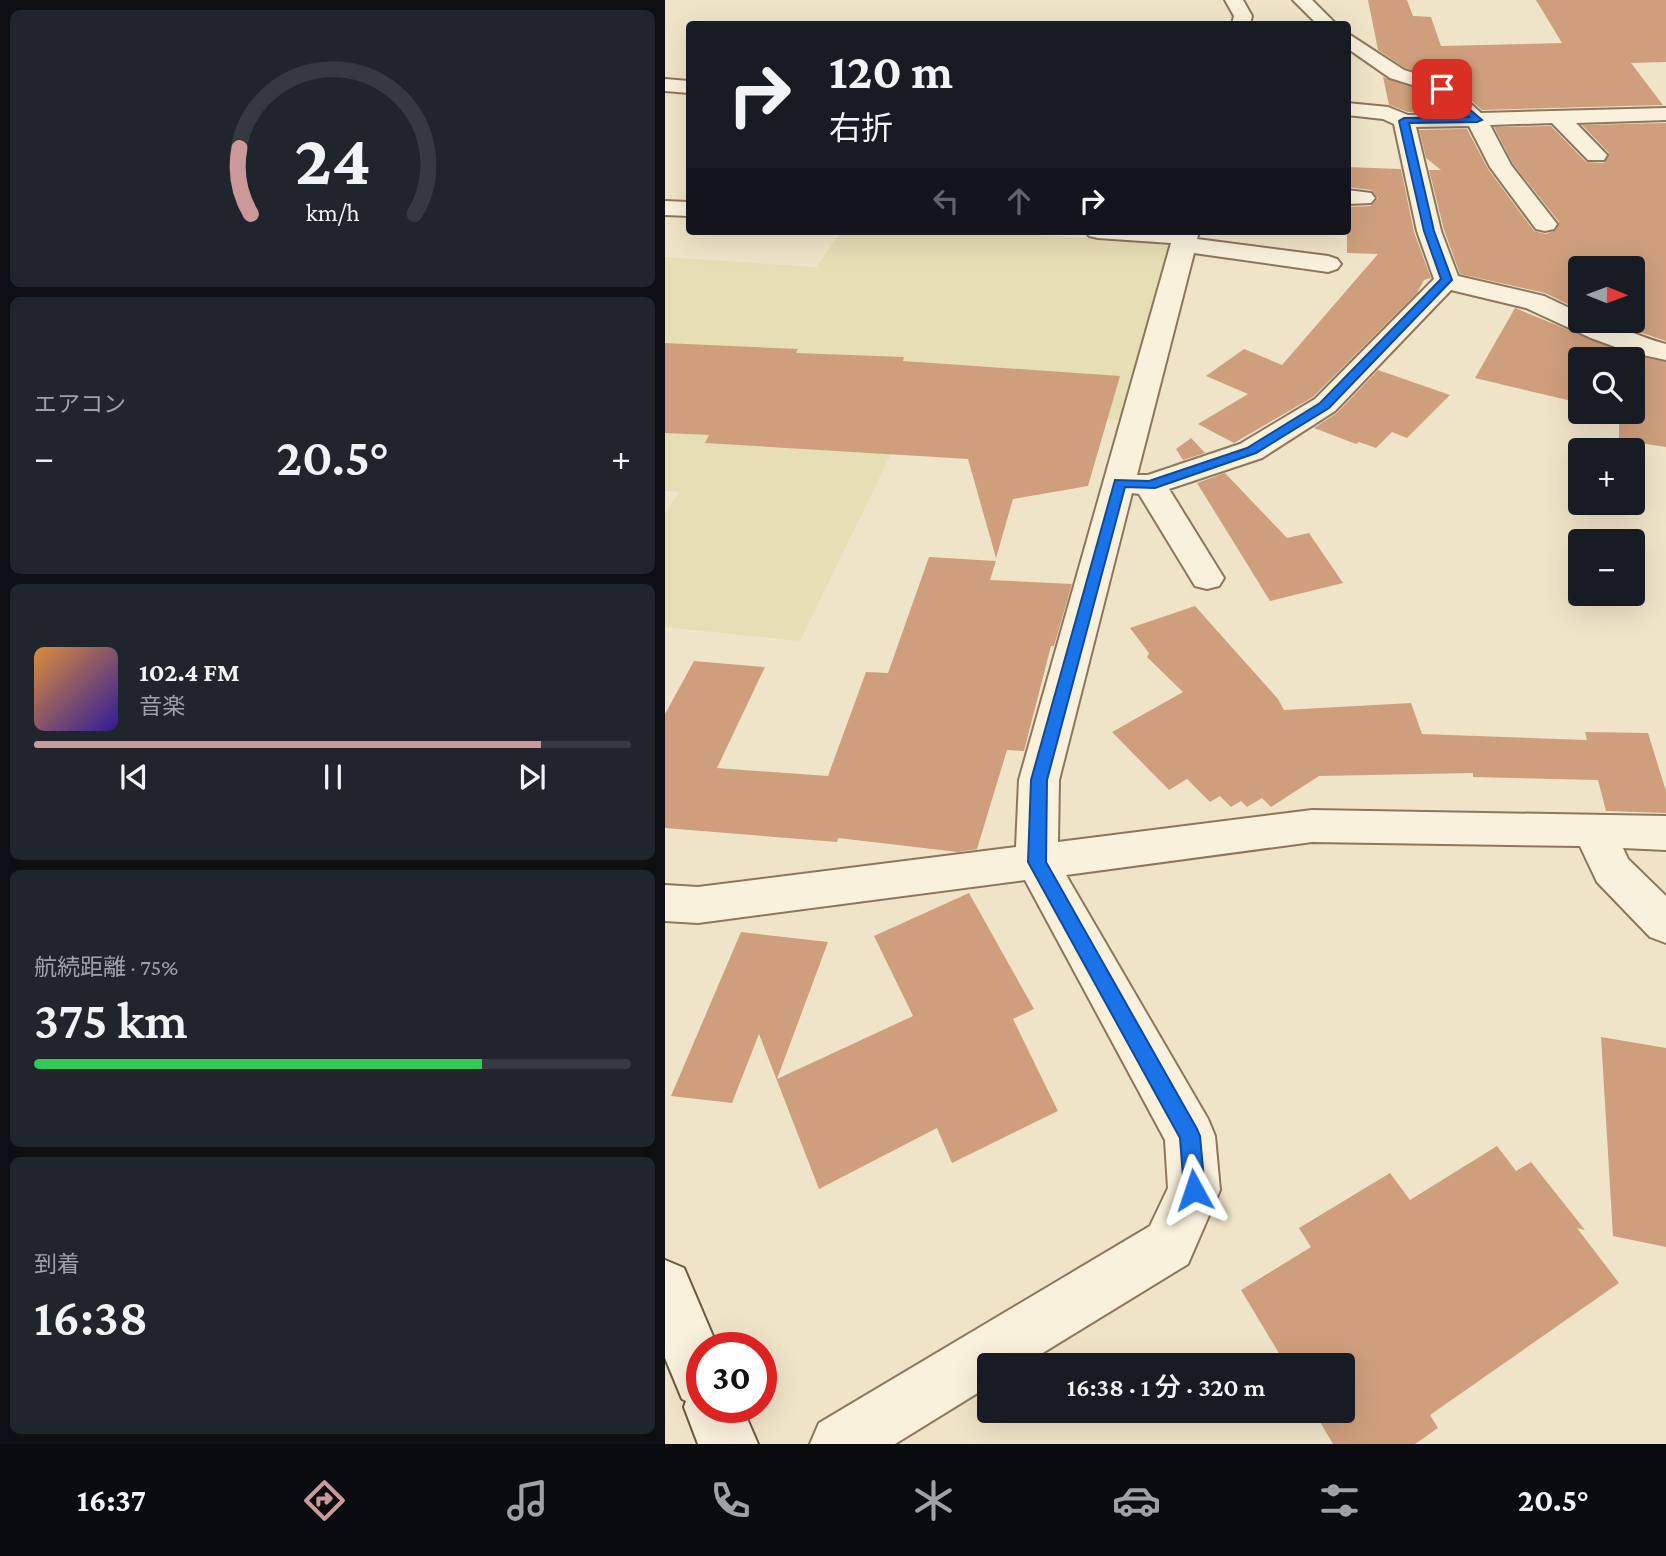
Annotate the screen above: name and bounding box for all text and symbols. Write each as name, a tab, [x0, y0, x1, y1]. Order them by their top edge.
text: 120 m	[829, 44, 953, 99]
icon: right	[714, 49, 805, 140]
pin	[1412, 59, 1472, 119]
icon: arrive	[1423, 70, 1461, 108]
text: 右折	[829, 110, 893, 146]
text: 24	[294, 120, 371, 201]
icon: left	[927, 182, 965, 220]
icon: ahead	[1000, 182, 1038, 220]
icon: right	[1073, 182, 1111, 220]
text: km/h	[306, 199, 359, 226]
north arrow	[1568, 256, 1645, 332]
map controls	[1568, 256, 1645, 606]
button: search	[1568, 347, 1645, 424]
text: エアコン	[34, 391, 126, 417]
text: 20.5°	[276, 428, 389, 486]
text: −	[34, 436, 54, 478]
text: +	[611, 436, 631, 478]
button: +	[1568, 438, 1645, 515]
button: −	[1568, 529, 1645, 606]
text: 102.4 FM	[139, 658, 240, 687]
text: 音楽	[139, 693, 185, 719]
icon: previous	[115, 758, 153, 796]
icon: pause	[314, 758, 352, 796]
icon: next	[513, 758, 551, 796]
text: 航続距離 · 75%	[34, 954, 178, 980]
text: 375 km	[34, 991, 188, 1049]
position arrow	[1157, 1153, 1231, 1227]
text: 到着	[34, 1251, 80, 1277]
text: 16:38	[34, 1288, 148, 1346]
speed limit sign: 30	[686, 1332, 777, 1423]
text: 16:38 · 1 分 · 320 m	[1067, 1373, 1265, 1402]
icon: directions	[300, 1476, 349, 1525]
icon: music	[503, 1476, 552, 1525]
icon: phone	[706, 1476, 755, 1525]
icon: climate	[909, 1476, 958, 1525]
icon: car	[1112, 1476, 1161, 1525]
icon: filters	[1315, 1476, 1364, 1525]
text: 16:37	[77, 1482, 146, 1518]
text: 20.5°	[1518, 1482, 1589, 1518]

